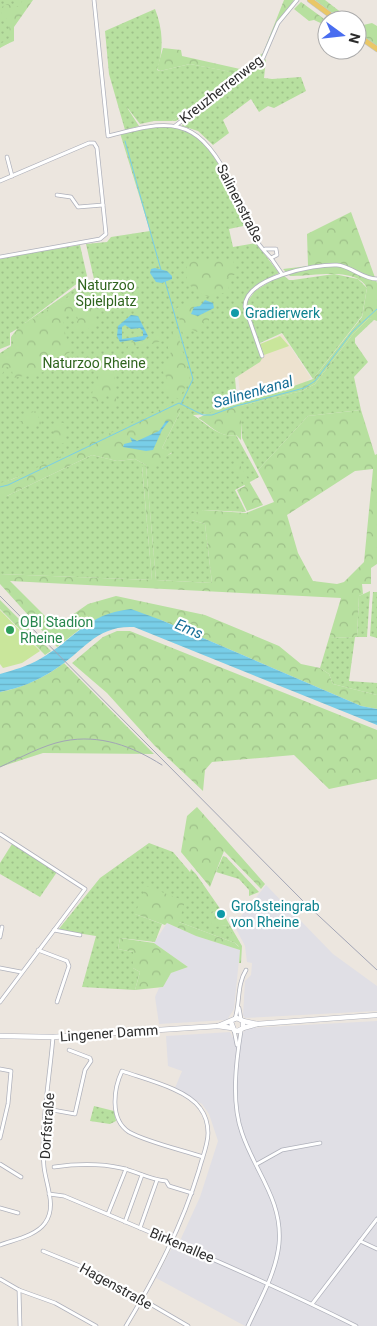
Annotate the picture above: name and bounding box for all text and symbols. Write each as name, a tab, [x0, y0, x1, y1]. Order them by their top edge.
north arrow	[317, 10, 367, 60]
text: N	[346, 32, 364, 45]
street label: Kreuzherrenweg	[176, 52, 266, 126]
street label: Salinenstraße	[214, 161, 266, 245]
park label: Naturzoo Spielplatz	[76, 277, 136, 309]
place label: Gradierwerk	[245, 305, 321, 321]
marker: Gradierwerk	[229, 307, 241, 319]
park label: Naturzoo Rheine	[42, 355, 146, 371]
water label: Salinenkanal	[211, 372, 295, 412]
place label: OBI Stadion Rheine	[20, 614, 93, 646]
water label: Ems	[172, 615, 206, 643]
marker: OBI Stadion Rheine	[4, 624, 16, 636]
place label: Großsteingrab von Rheine	[231, 898, 320, 930]
marker: Großsteingrab von Rheine	[215, 908, 227, 920]
street label: Lingener Damm	[59, 1022, 159, 1044]
street label: Dorfstraße	[37, 1092, 57, 1160]
street label: Birkenallee	[147, 1224, 217, 1266]
street label: Hagenstraße	[77, 1260, 155, 1312]

